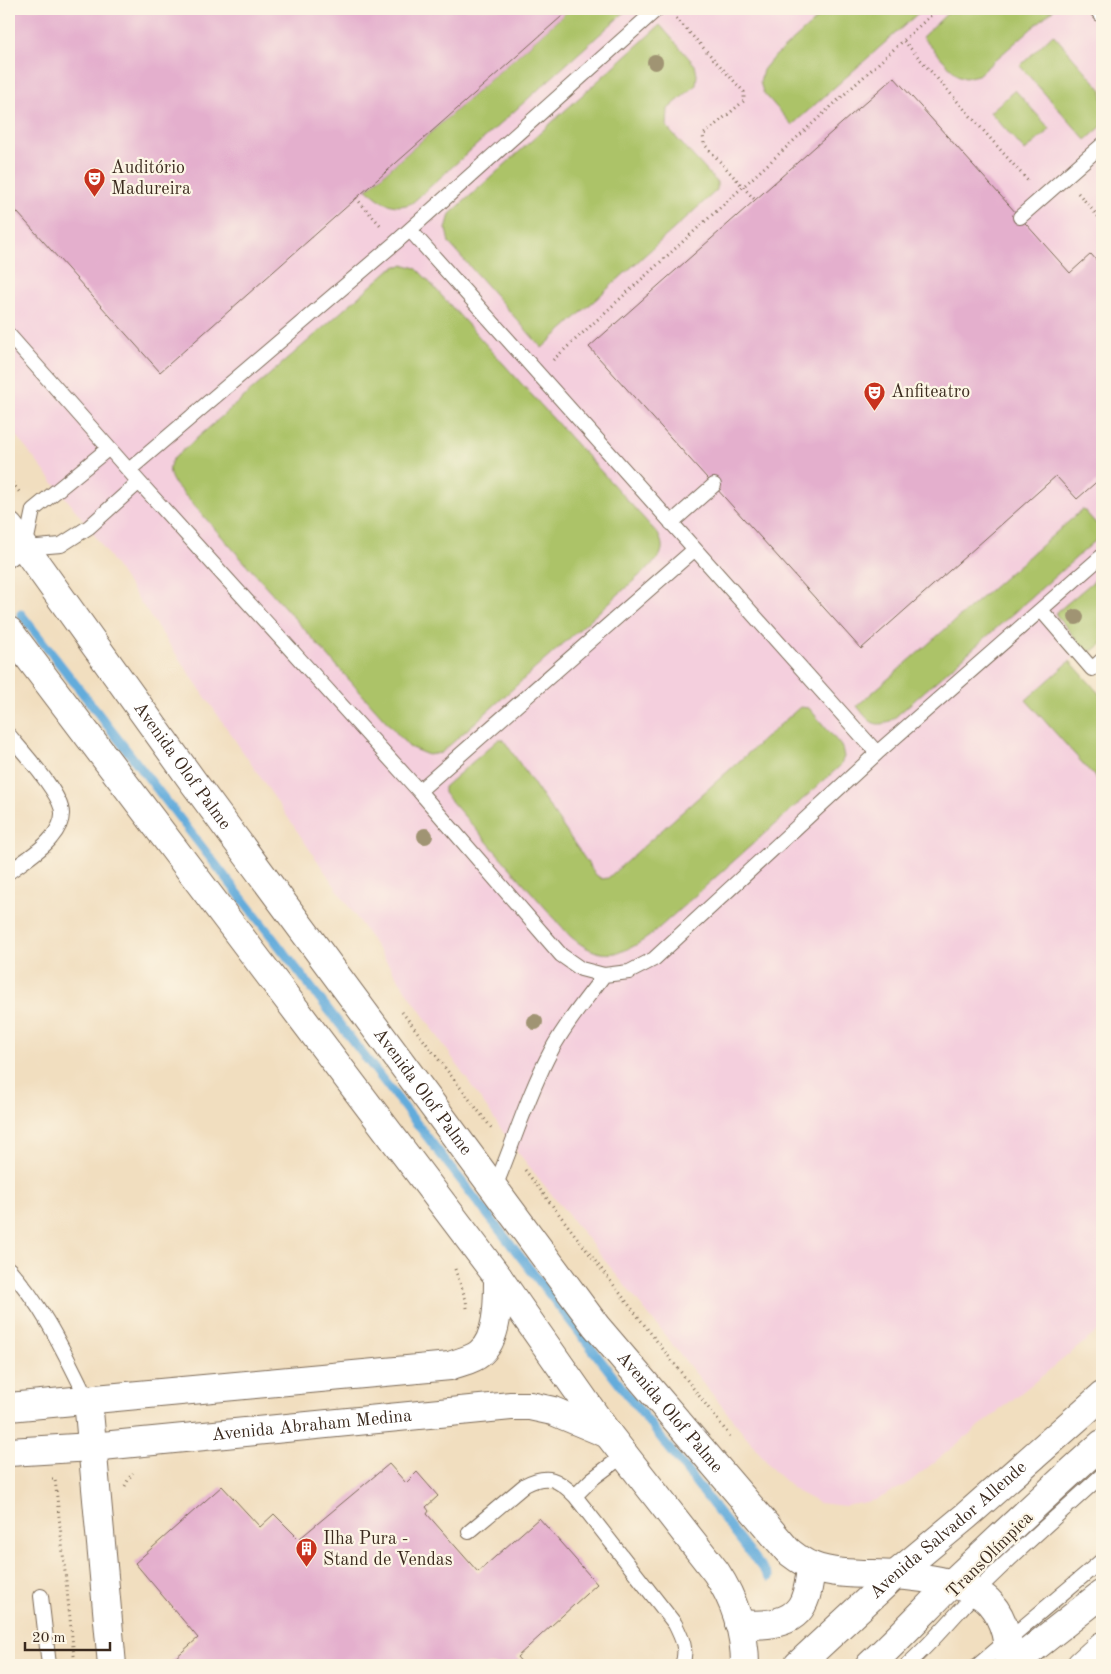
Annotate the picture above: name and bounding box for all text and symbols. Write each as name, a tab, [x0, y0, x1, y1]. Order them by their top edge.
place label: Auditório Madureira	[111, 159, 191, 198]
theatre icon: Auditório Madureira	[83, 166, 107, 197]
theatre icon: Anfiteatro	[863, 380, 887, 411]
place label: Anfiteatro	[891, 383, 970, 401]
street label: Avenida Olof Palme	[130, 699, 234, 833]
street label: Avenida Olof Palme	[370, 1025, 475, 1158]
street label: Avenida Olof Palme	[613, 1348, 726, 1476]
street label: Avenida Abraham Medina	[211, 1407, 413, 1444]
street label: Avenida Salvador Allende	[867, 1458, 1030, 1602]
street label: TransOlímpica	[943, 1508, 1037, 1602]
place label: Ilha Pura - Stand de Vendas	[323, 1530, 453, 1569]
building icon: Ilha Pura - Stand de Vendas	[295, 1537, 319, 1568]
scale bar	[25, 1619, 110, 1651]
text: 20 m	[32, 1631, 66, 1646]

